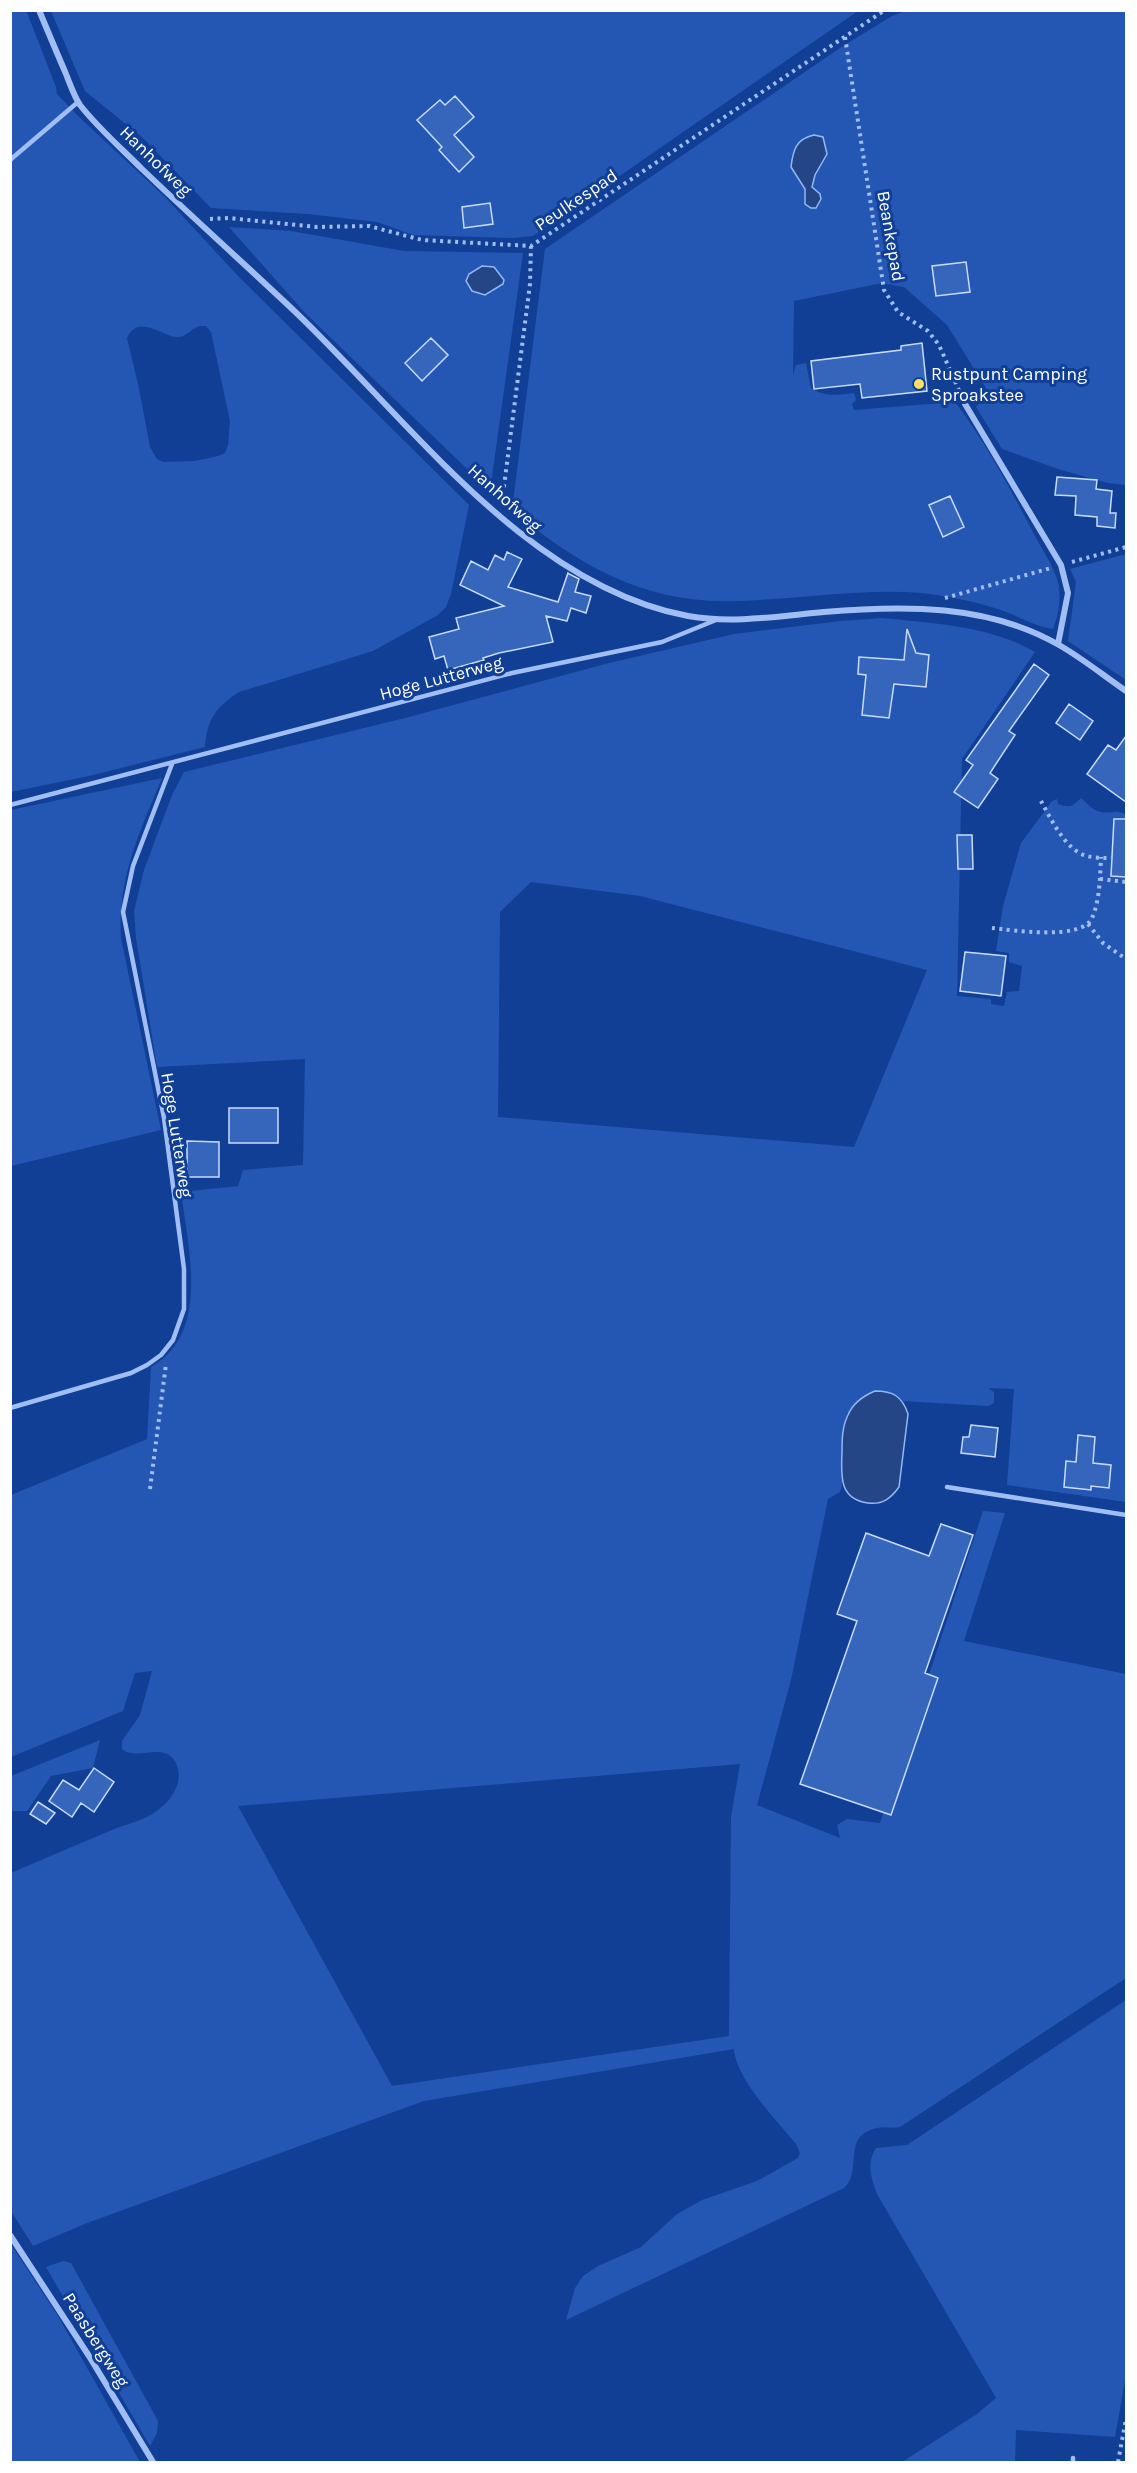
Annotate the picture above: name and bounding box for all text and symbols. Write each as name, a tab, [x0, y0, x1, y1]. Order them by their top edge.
street label: Hanhofweg	[115, 121, 197, 201]
street label: Peulkespad	[530, 164, 622, 236]
street label: Beankepad	[872, 189, 910, 283]
place label: Rustpunt Camping Sproakstee	[931, 363, 1087, 406]
marker: Rustpunt Camping Sproakstee	[912, 377, 926, 391]
street label: Hanhofweg	[463, 459, 547, 537]
street label: Hoge Lutterweg	[377, 651, 505, 705]
street label: Hoge Lutterweg	[156, 1071, 198, 1199]
street label: Paasbergweg	[58, 2288, 134, 2392]

